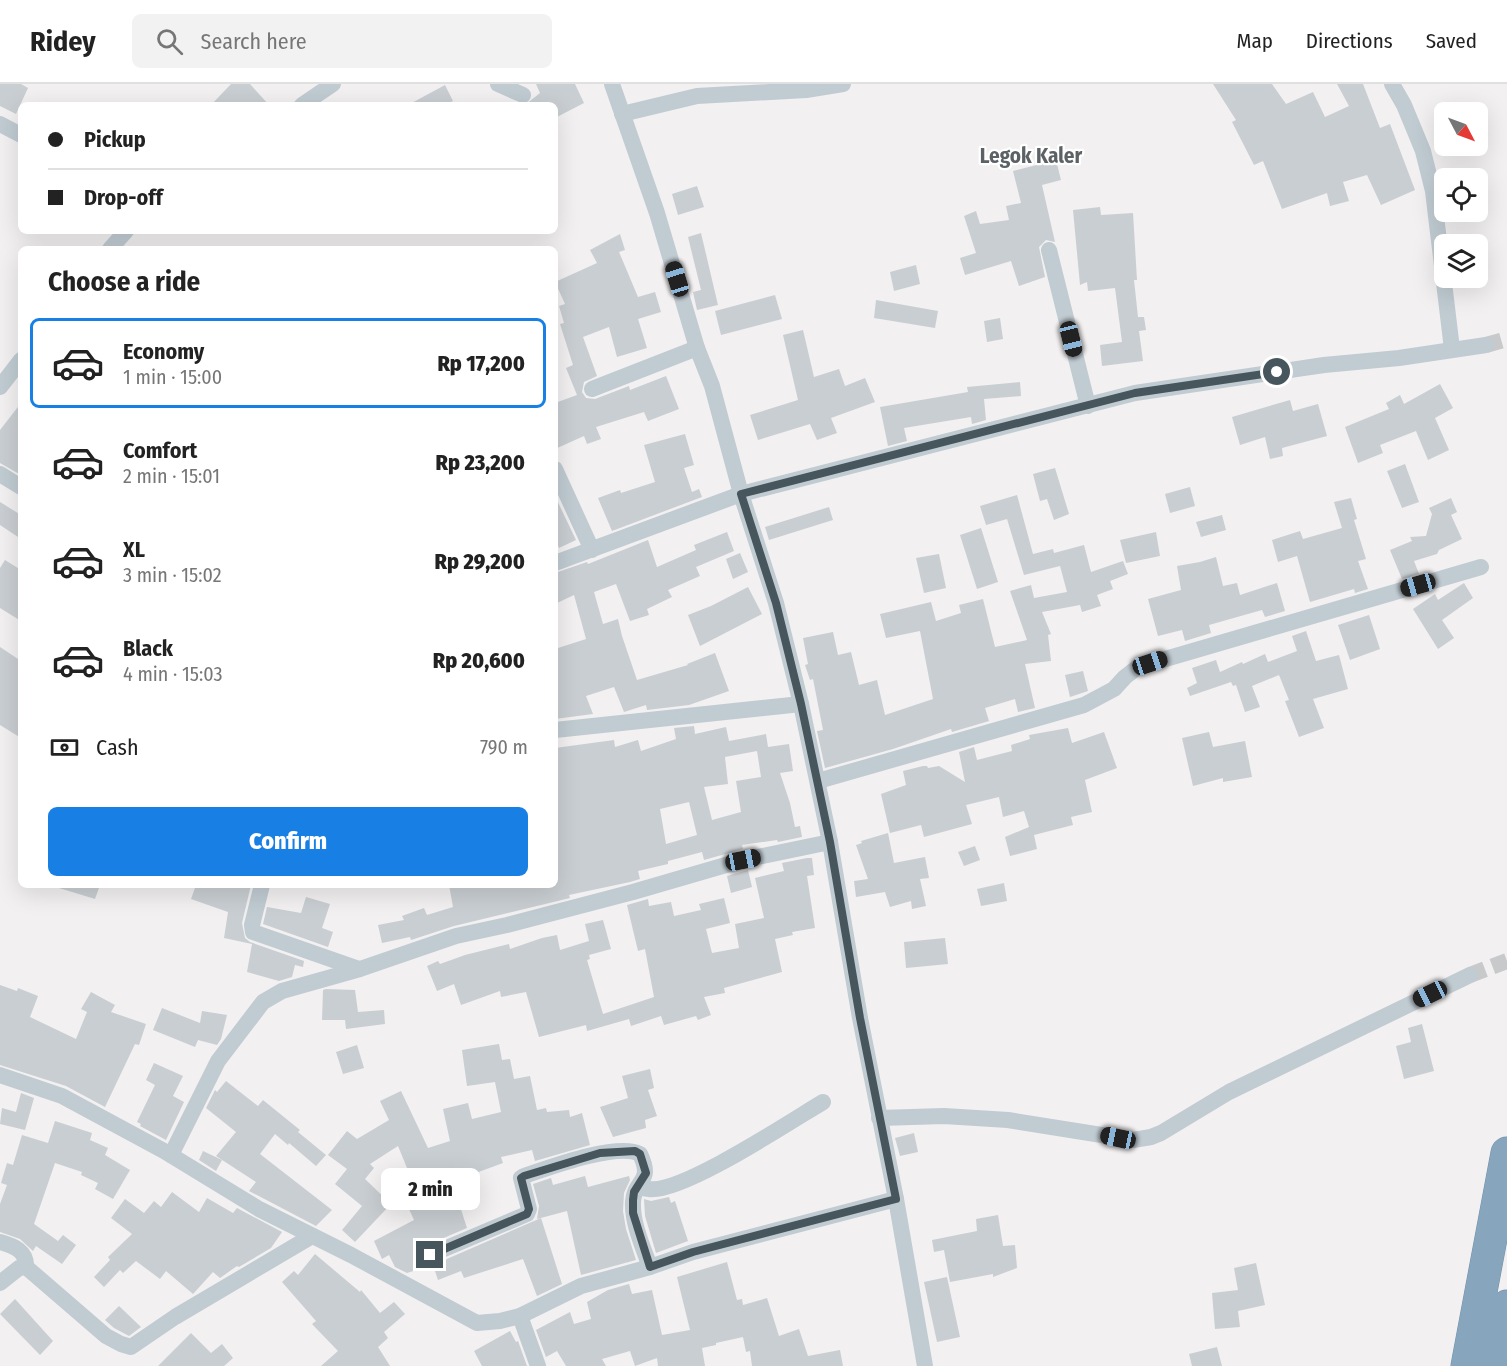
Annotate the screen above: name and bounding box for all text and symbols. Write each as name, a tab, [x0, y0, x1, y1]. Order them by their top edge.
search box	[132, 14, 552, 68]
text: Ridey	[30, 25, 96, 58]
icon: search	[153, 25, 186, 58]
text: Search here	[201, 28, 307, 55]
text: Map	[1236, 28, 1273, 54]
text: Directions	[1306, 28, 1393, 54]
text: Saved	[1426, 28, 1477, 54]
north arrow	[1434, 102, 1488, 156]
map controls	[1434, 102, 1488, 288]
text: Pickup	[84, 126, 146, 153]
district label: Legok Kaler	[980, 143, 1083, 169]
button: locate	[1434, 168, 1488, 222]
text: Drop-off	[84, 184, 163, 211]
button: layers	[1434, 234, 1488, 288]
car	[663, 259, 691, 299]
text: Choose a ride	[48, 266, 200, 298]
car	[1058, 319, 1084, 359]
icon: car	[51, 336, 105, 390]
text: Economy	[123, 338, 204, 365]
text: Rp 17,200	[437, 350, 525, 377]
route start	[1263, 358, 1290, 385]
text: 1 min · 15:00	[123, 365, 222, 389]
icon: car	[51, 435, 105, 489]
text: Comfort	[123, 437, 197, 464]
text: Rp 23,200	[436, 449, 525, 476]
text: 2 min · 15:01	[123, 464, 220, 488]
icon: car	[51, 534, 105, 588]
text: XL	[123, 536, 145, 563]
text: Rp 29,200	[435, 548, 525, 575]
text: 3 min · 15:02	[123, 563, 222, 587]
car	[1398, 571, 1438, 599]
icon: car	[51, 633, 105, 687]
text: Black	[123, 635, 173, 662]
text: Rp 20,600	[433, 647, 525, 674]
car	[1130, 649, 1170, 677]
text: 4 min · 15:03	[123, 662, 222, 686]
icon: cash	[48, 731, 81, 764]
text: Cash	[96, 734, 139, 761]
text: 790 m	[480, 735, 528, 759]
button: Confirm	[48, 807, 528, 876]
car	[724, 848, 762, 872]
car	[1410, 978, 1450, 1010]
car	[1099, 1125, 1137, 1151]
callout: 2 min	[380, 1168, 480, 1210]
text: 2 min	[408, 1177, 453, 1201]
route end	[416, 1241, 443, 1268]

